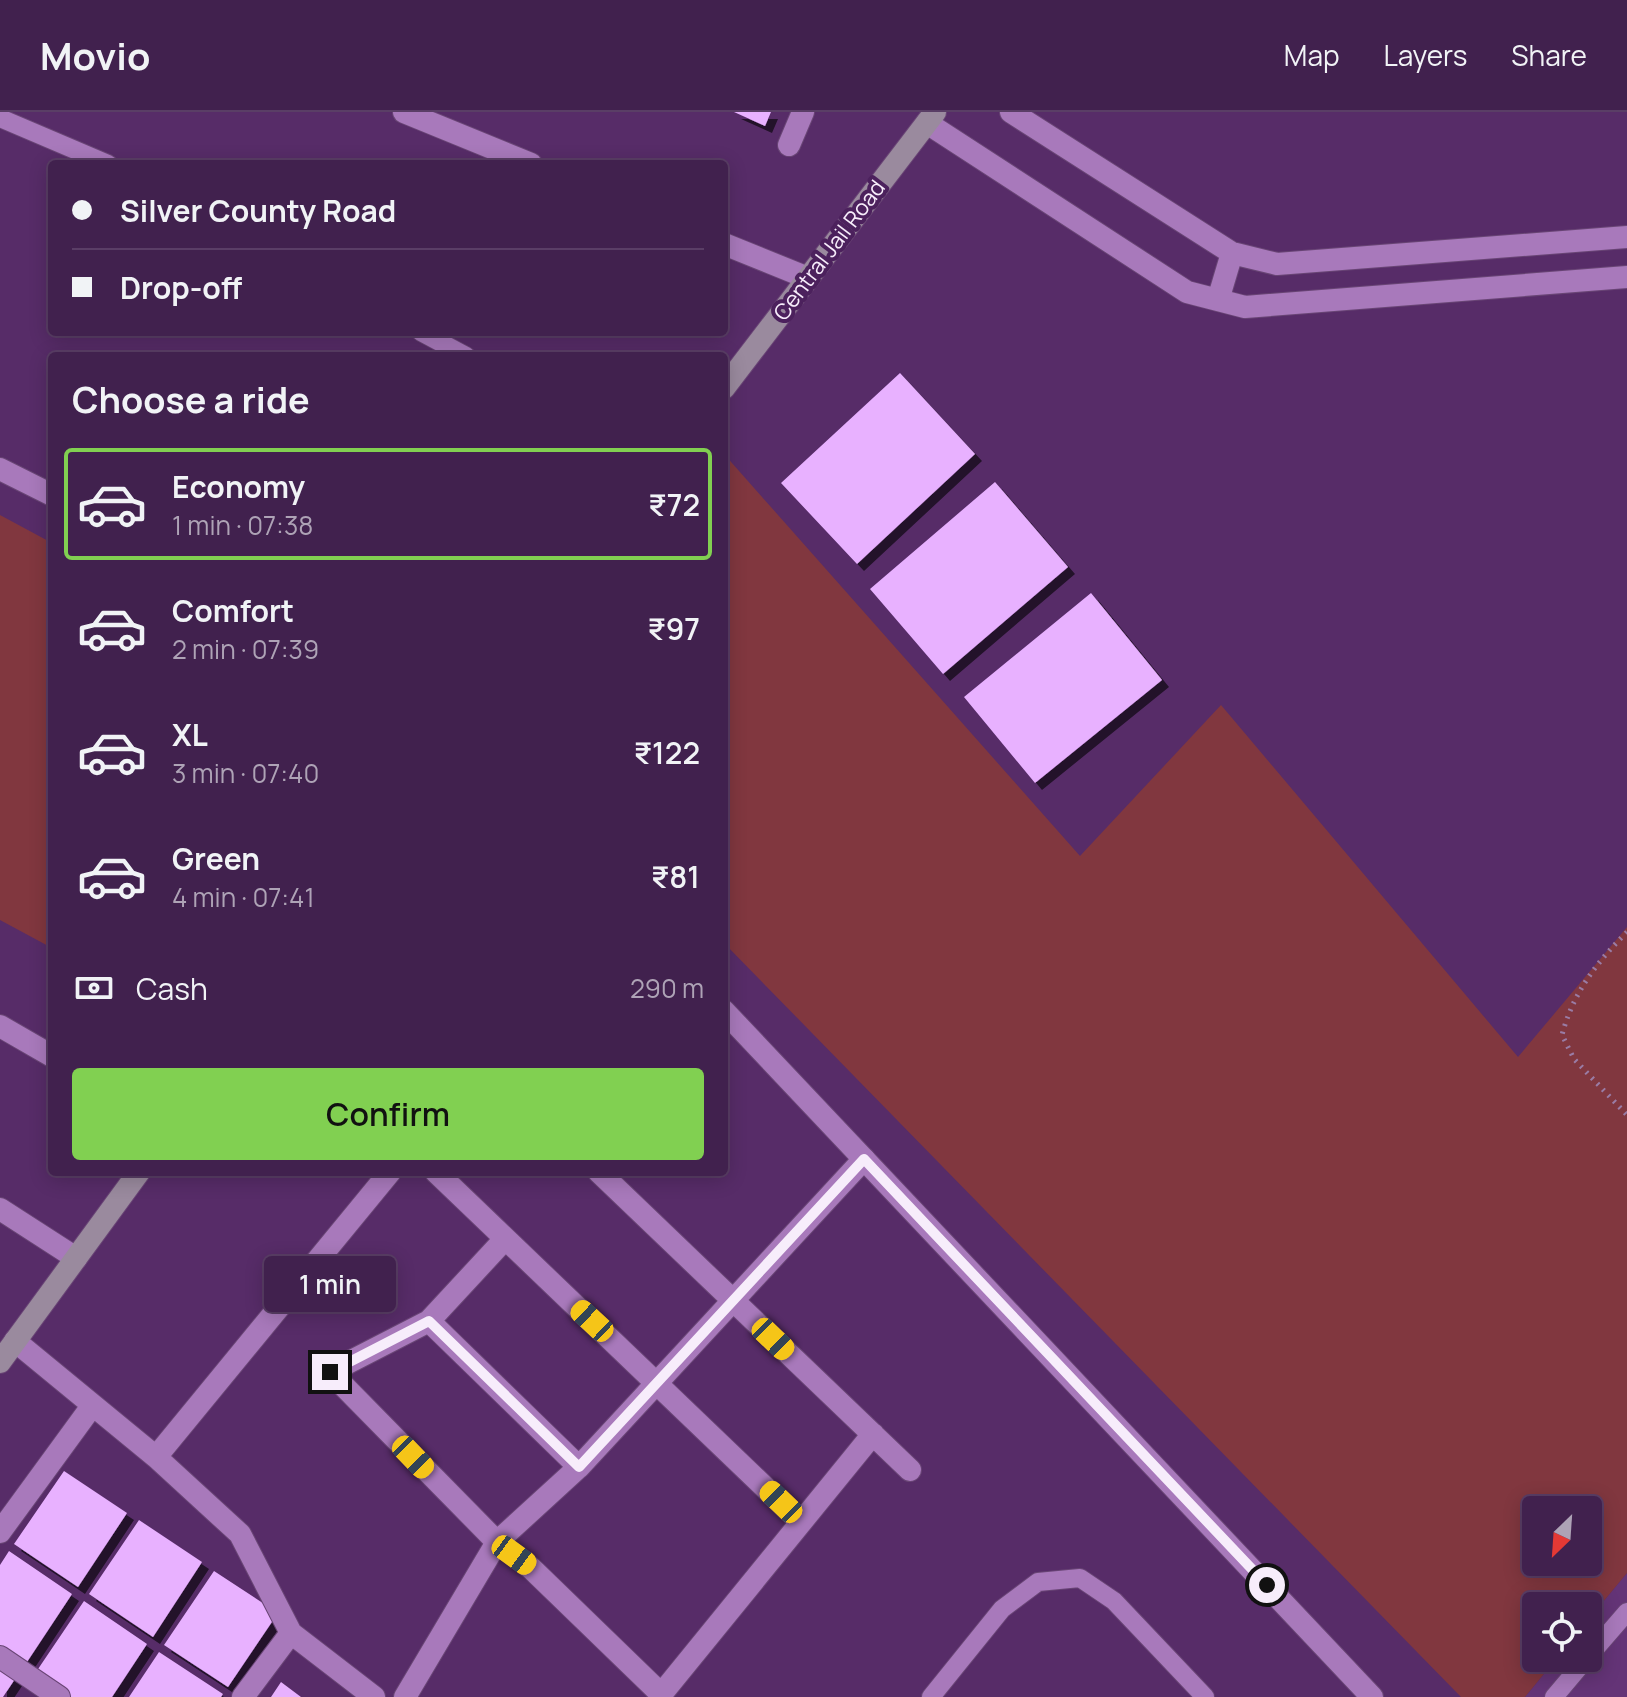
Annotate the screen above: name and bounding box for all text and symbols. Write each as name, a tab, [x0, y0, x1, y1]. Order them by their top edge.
text: Movio	[40, 29, 150, 81]
text: Map	[1284, 36, 1340, 74]
text: Layers	[1384, 36, 1467, 74]
text: Share	[1511, 36, 1587, 74]
street label: Central Jail Road	[766, 174, 892, 326]
text: Silver County Road	[120, 190, 396, 231]
text: Drop-off	[120, 267, 242, 308]
text: Choose a ride	[72, 375, 310, 424]
text: Economy	[172, 466, 305, 507]
icon: car	[76, 468, 148, 540]
text: ₹72	[648, 484, 700, 525]
text: 1 min · 07:38	[172, 507, 313, 543]
text: Comfort	[172, 590, 294, 631]
icon: car	[76, 592, 148, 664]
text: ₹97	[647, 608, 700, 649]
text: 2 min · 07:39	[172, 631, 319, 667]
text: XL	[172, 714, 208, 755]
icon: car	[76, 716, 148, 788]
text: ₹122	[634, 732, 700, 773]
text: 3 min · 07:40	[172, 755, 319, 791]
text: Green	[172, 838, 260, 879]
icon: car	[76, 840, 148, 912]
text: ₹81	[651, 856, 700, 897]
text: 4 min · 07:41	[172, 879, 315, 915]
icon: cash	[72, 966, 116, 1010]
text: Cash	[136, 968, 208, 1009]
text: 290 m	[630, 970, 704, 1006]
button: Confirm	[72, 1068, 704, 1160]
callout: 1 min	[264, 1256, 396, 1312]
text: 1 min	[299, 1266, 361, 1302]
car	[566, 1296, 618, 1346]
car	[747, 1314, 799, 1364]
route end	[312, 1354, 348, 1390]
car	[388, 1431, 438, 1483]
car	[755, 1477, 807, 1527]
north arrow	[1522, 1496, 1602, 1576]
map controls	[1522, 1496, 1602, 1672]
car	[488, 1531, 540, 1579]
route start	[1249, 1567, 1285, 1603]
button: locate	[1522, 1592, 1602, 1672]

